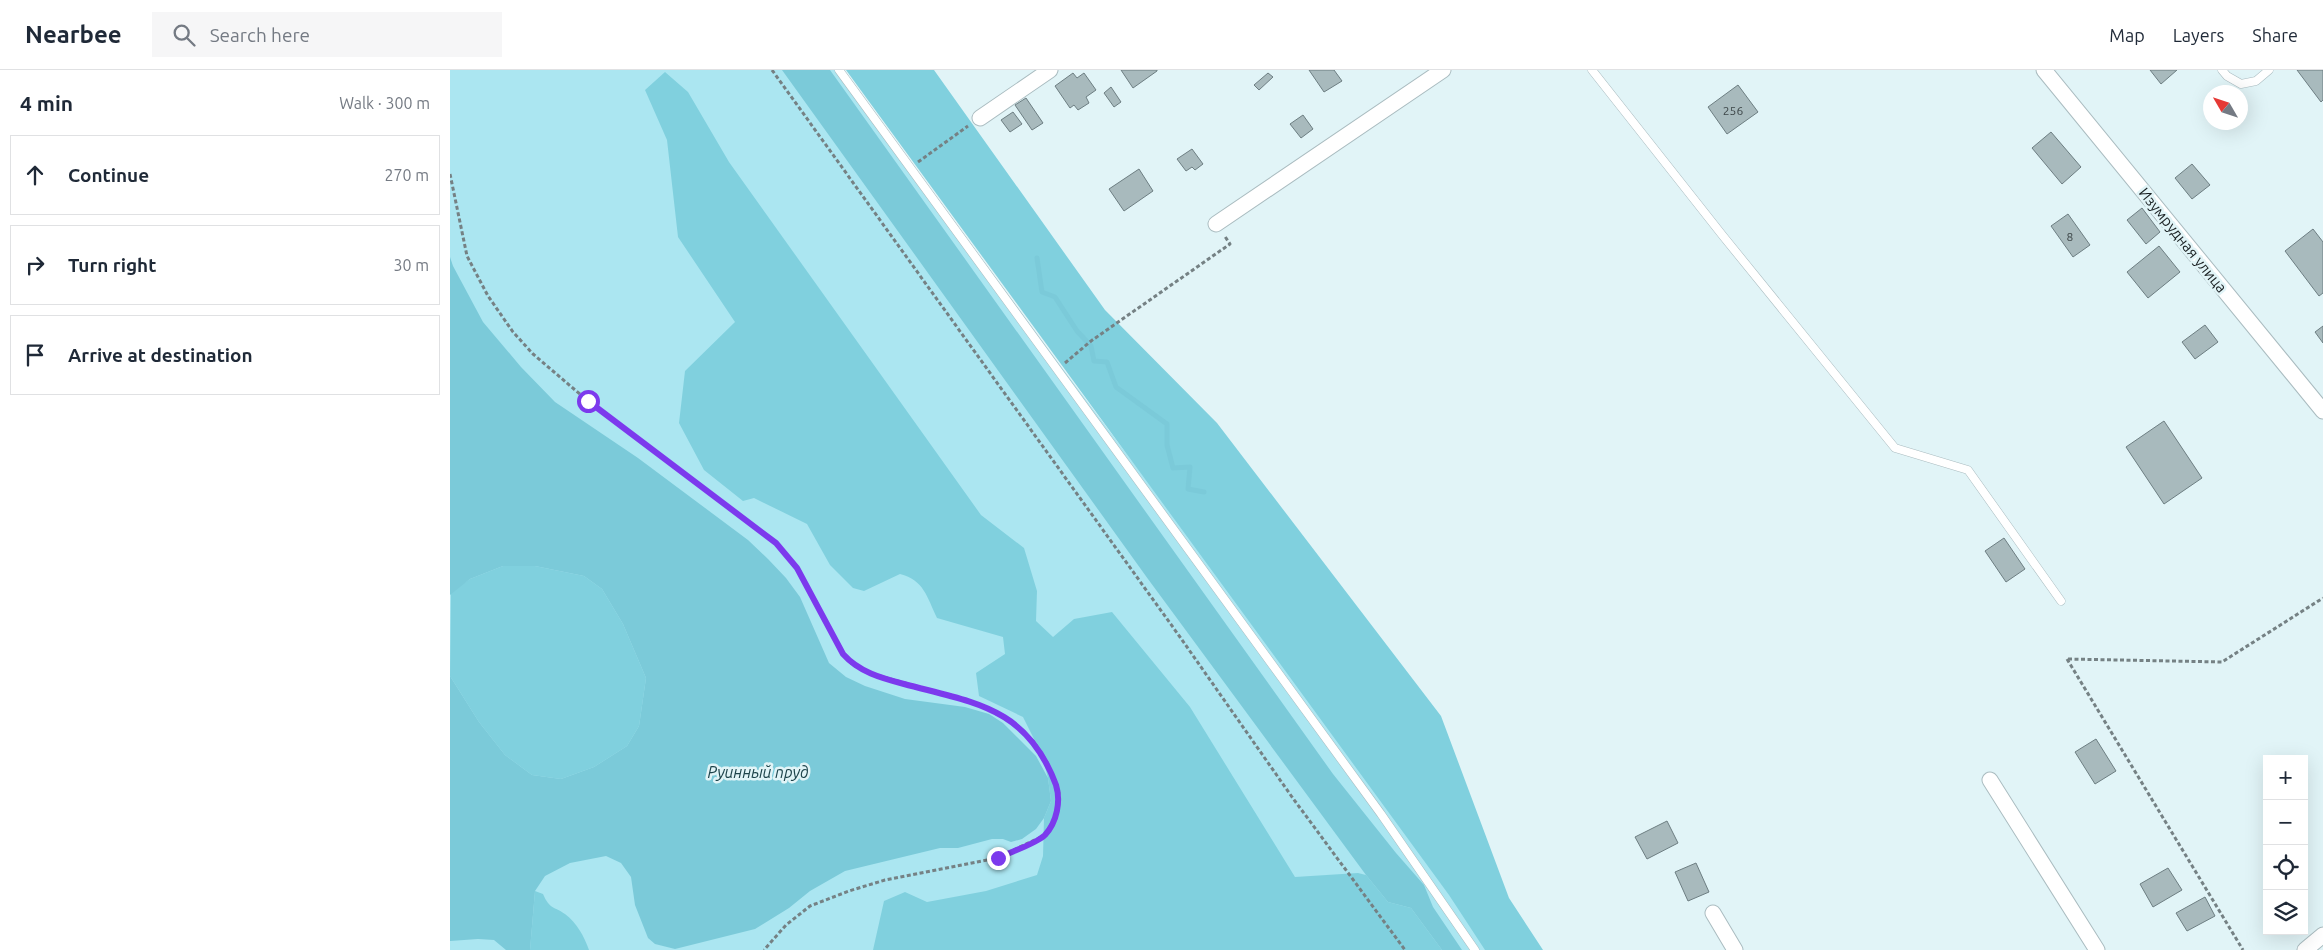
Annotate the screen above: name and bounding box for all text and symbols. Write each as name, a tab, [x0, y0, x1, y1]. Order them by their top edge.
search box	[152, 12, 502, 57]
text: Nearbee	[25, 21, 122, 48]
icon: search	[170, 21, 198, 49]
text: Search here	[210, 24, 310, 46]
text: Map	[2109, 25, 2145, 45]
text: Layers	[2173, 25, 2224, 45]
text: Share	[2252, 25, 2298, 45]
north arrow	[2203, 85, 2248, 130]
text: 4 min	[20, 91, 73, 115]
text: Walk · 300 m	[339, 94, 430, 112]
house number: 256	[1723, 104, 1743, 117]
icon: ahead	[21, 161, 49, 189]
text: Continue	[68, 164, 149, 186]
text: 270 m	[384, 166, 429, 184]
street label: Изумрудная улица	[2136, 184, 2230, 296]
house number: 8	[2067, 230, 2074, 243]
icon: right	[21, 251, 49, 279]
text: Turn right	[68, 254, 156, 276]
text: 30 m	[393, 256, 429, 274]
icon: arrive	[21, 341, 49, 369]
text: Arrive at destination	[68, 344, 253, 366]
route start	[577, 390, 600, 413]
map controls	[2263, 755, 2308, 935]
button: +	[2263, 755, 2308, 800]
water label: Руинный пруд	[707, 763, 809, 781]
button: −	[2263, 800, 2308, 845]
button: locate	[2263, 845, 2308, 890]
route end	[987, 847, 1010, 870]
button: layers	[2263, 890, 2308, 935]

